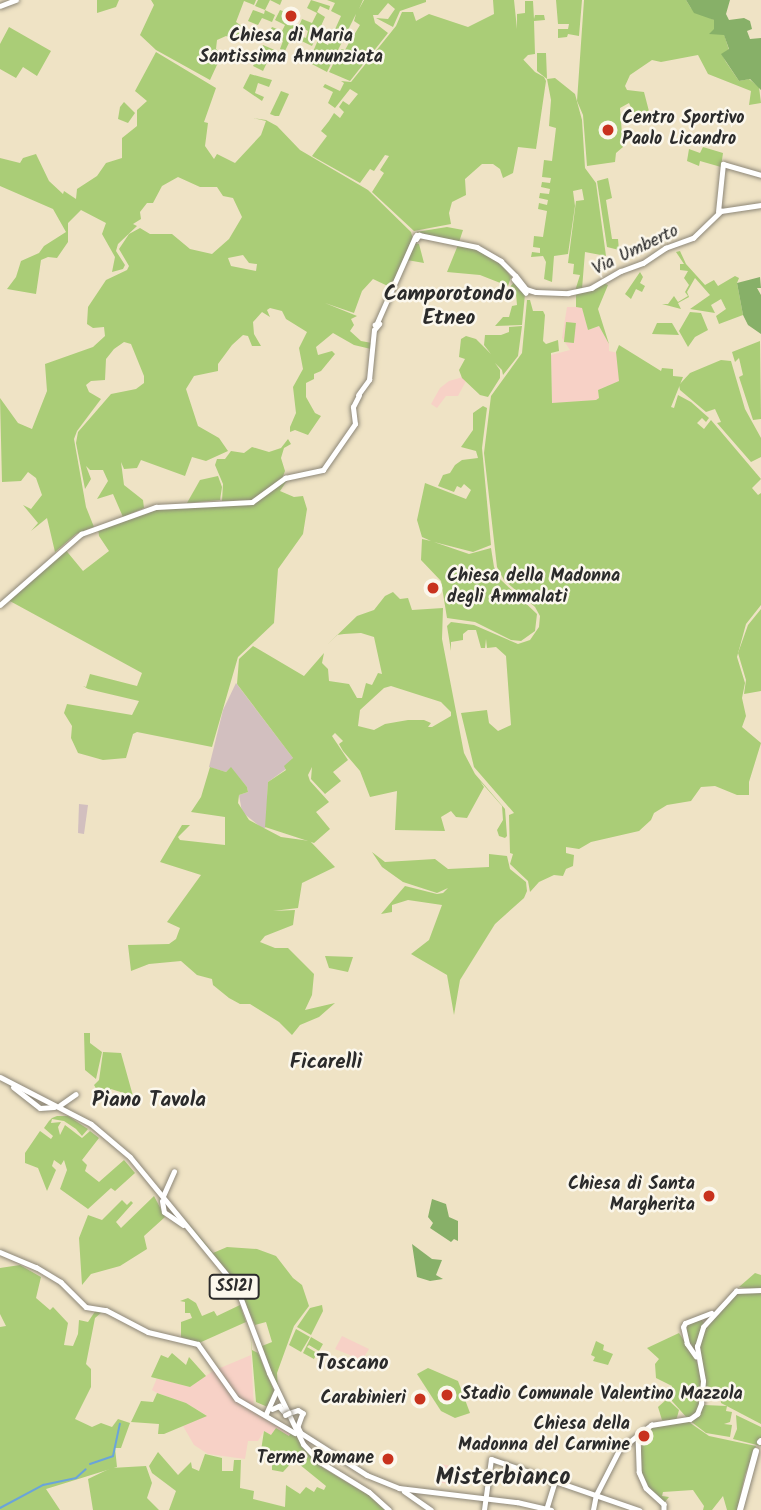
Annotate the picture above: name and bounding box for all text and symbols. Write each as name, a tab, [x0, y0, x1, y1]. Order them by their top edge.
marker: Chiesa di Maria Santissima Annunziata	[283, 8, 299, 24]
place label: Chiesa di Maria Santissima Annunziata	[199, 27, 383, 70]
place label: Centro Sportivo Paolo Licandro	[622, 109, 745, 152]
marker: Centro Sportivo Paolo Licandro	[600, 122, 616, 138]
street label: Via Umberto	[589, 221, 683, 281]
district label: Camporotondo Etneo	[384, 282, 514, 332]
place label: Chiesa della Madonna degli Ammalati	[447, 567, 620, 610]
marker: Chiesa della Madonna degli Ammalati	[425, 580, 441, 596]
district label: Ficarelli	[290, 1050, 362, 1076]
district label: Piano Tavola	[92, 1088, 206, 1114]
place label: Chiesa di Santa Margherita	[568, 1175, 695, 1218]
marker: Chiesa di Santa Margherita	[701, 1188, 717, 1204]
road number: SS121	[208, 1274, 260, 1300]
district label: Toscano	[316, 1351, 388, 1377]
place label: Stadio Comunale Valentino Mazzola	[461, 1384, 743, 1406]
marker: Stadio Comunale Valentino Mazzola	[439, 1387, 455, 1403]
place label: Carabinieri	[321, 1388, 406, 1410]
marker: Carabinieri	[412, 1391, 428, 1407]
place label: Chiesa della Madonna del Carmine	[458, 1415, 630, 1458]
marker: Chiesa della Madonna del Carmine	[636, 1428, 652, 1444]
place label: Terme Romane	[257, 1448, 374, 1470]
marker: Terme Romane	[380, 1451, 396, 1467]
district label: Misterbianco	[436, 1464, 570, 1492]

